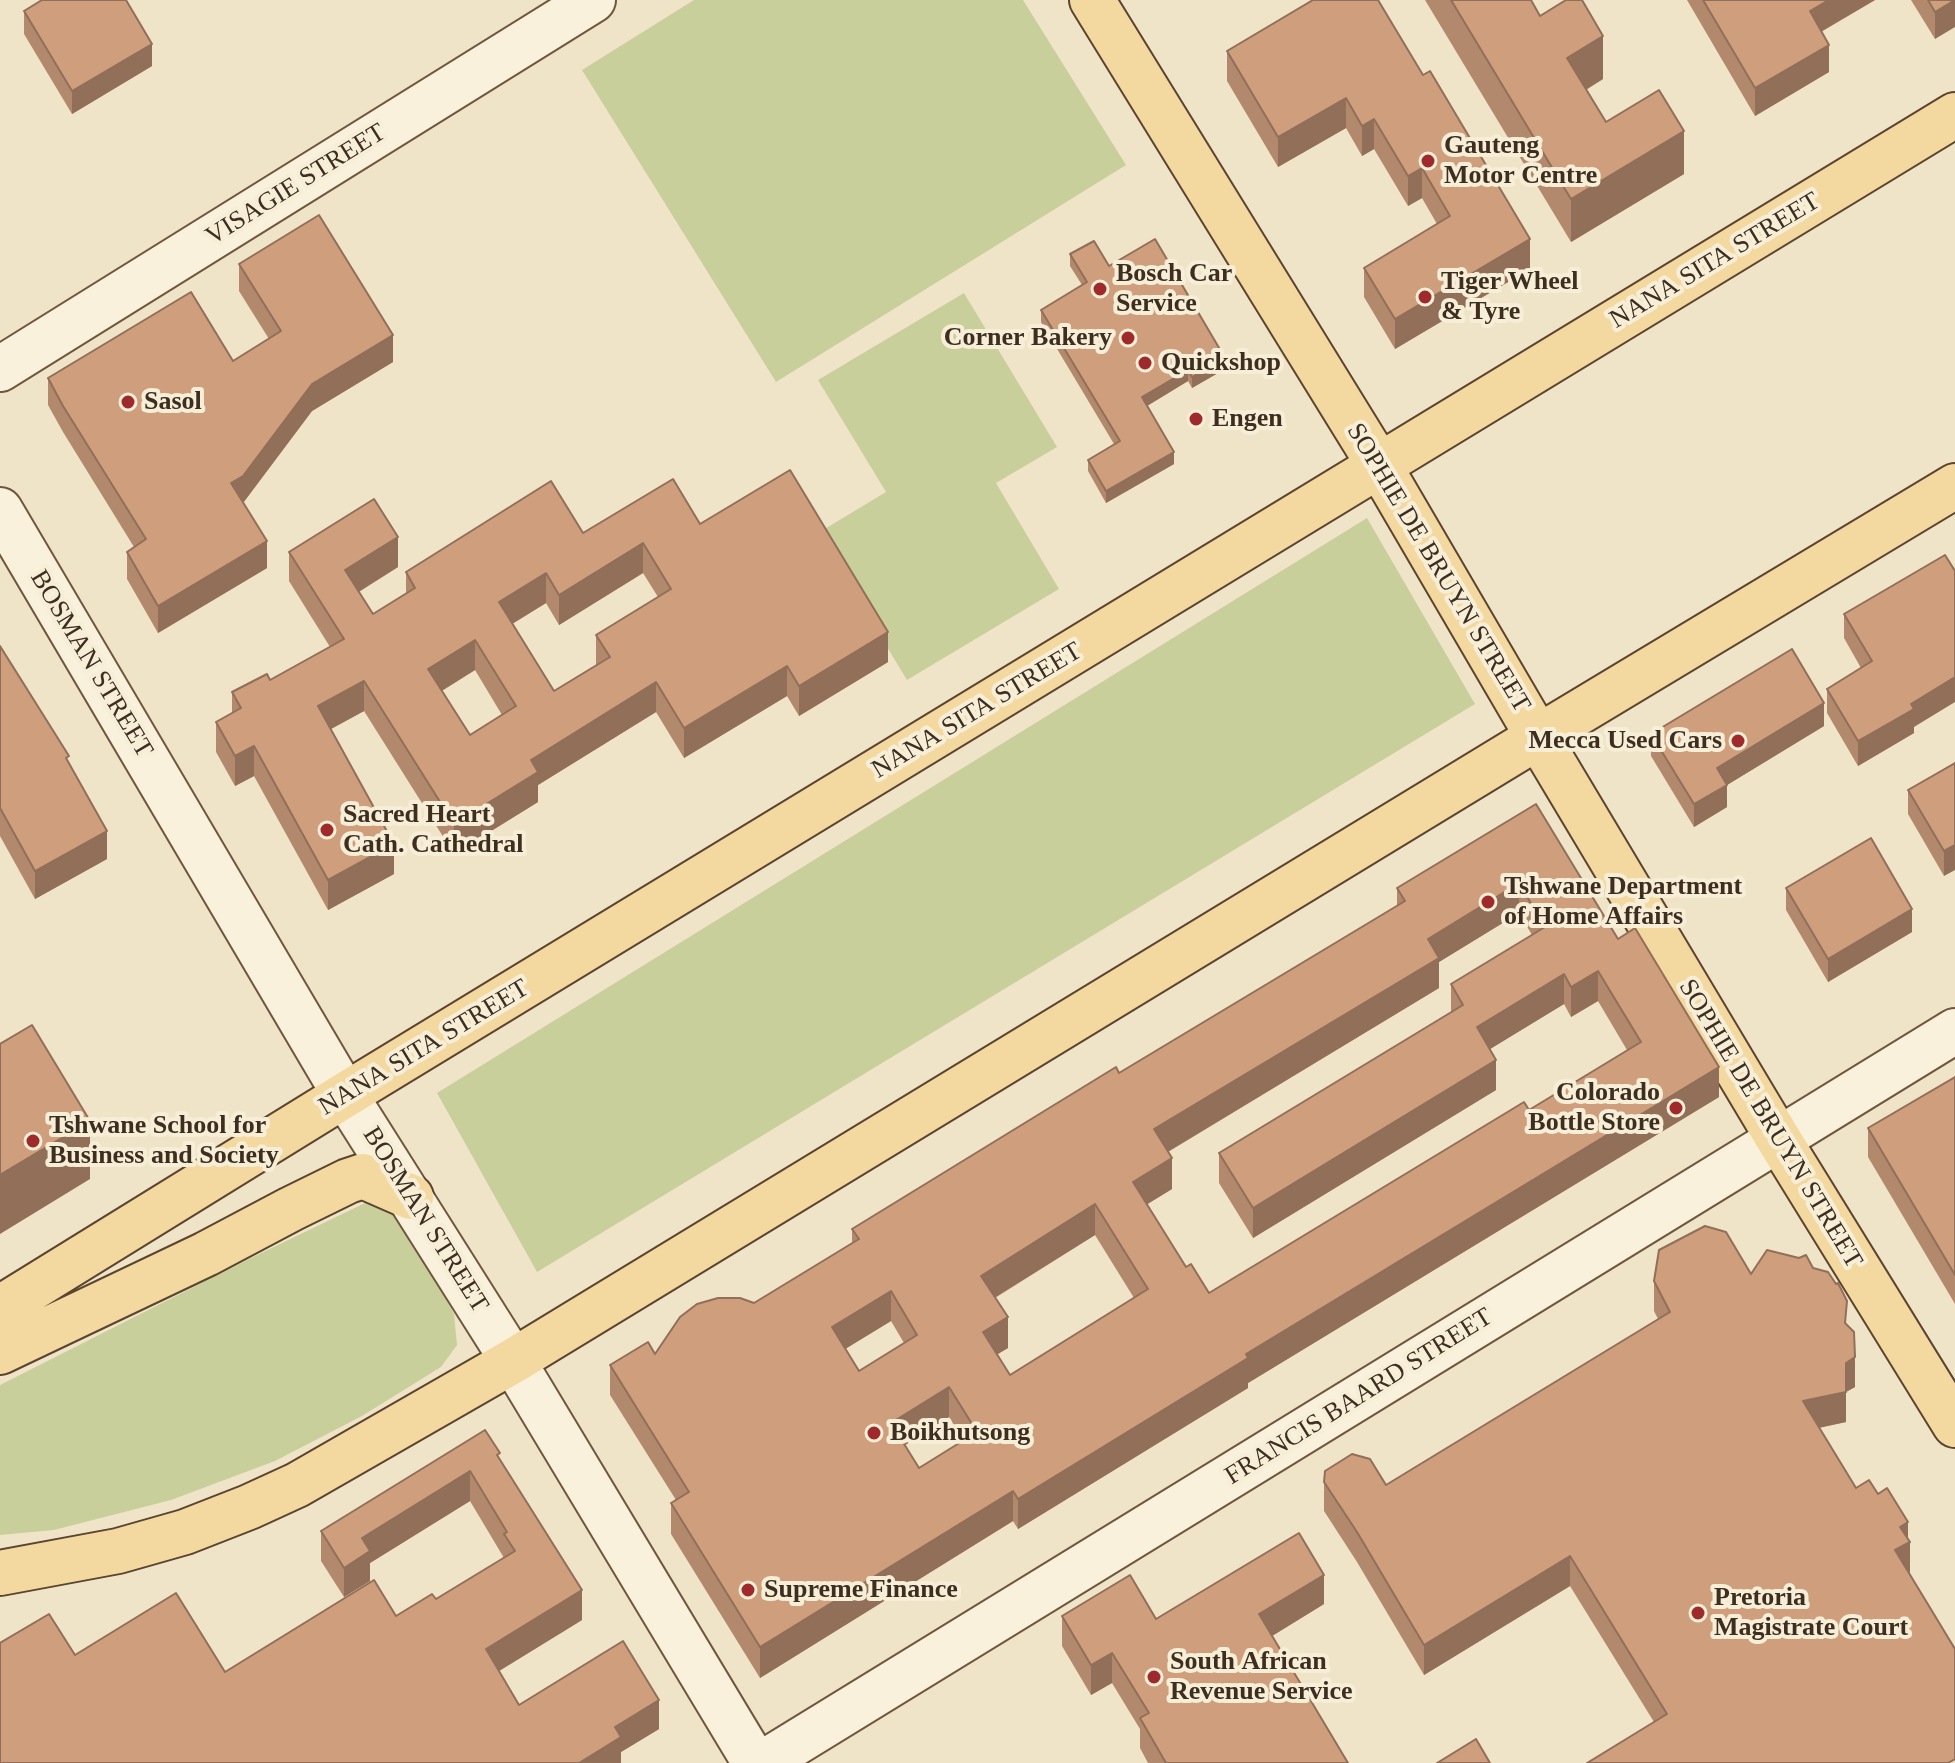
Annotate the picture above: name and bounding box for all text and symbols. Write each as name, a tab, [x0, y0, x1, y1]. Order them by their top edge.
street label: VISAGIE STREET	[200, 117, 392, 253]
place label: Gauteng Motor Centre	[1444, 130, 1597, 192]
marker: Gauteng Motor Centre	[1419, 152, 1437, 170]
street label: NANA SITA STREET	[1604, 186, 1826, 336]
place label: Bosch Car Service	[1116, 258, 1232, 320]
place label: Tiger Wheel & Tyre	[1441, 266, 1578, 328]
marker: Bosch Car Service	[1091, 280, 1109, 298]
marker: Tiger Wheel & Tyre	[1416, 288, 1434, 306]
place label: Corner Bakery	[944, 322, 1112, 354]
marker: Corner Bakery	[1119, 329, 1137, 347]
place label: Quickshop	[1161, 347, 1281, 379]
marker: Quickshop	[1136, 354, 1154, 372]
place label: Sasol	[144, 386, 202, 418]
marker: Sasol	[119, 393, 137, 411]
place label: Engen	[1212, 403, 1283, 435]
marker: Engen	[1187, 410, 1205, 428]
street label: SOPHIE DE BRUYN STREET	[1339, 418, 1537, 718]
street label: BOSMAN STREET	[23, 565, 159, 763]
street label: NANA SITA STREET	[866, 636, 1088, 786]
place label: Mecca Used Cars	[1529, 725, 1722, 757]
marker: Mecca Used Cars	[1729, 732, 1747, 750]
place label: Sacred Heart Cath. Cathedral	[343, 799, 524, 860]
marker: Sacred Heart Cath. Cathedral	[318, 821, 336, 839]
place label: Tshwane Department of Home Affairs	[1504, 871, 1742, 932]
marker: Tshwane Department of Home Affairs	[1479, 893, 1497, 911]
street label: NANA SITA STREET	[313, 973, 535, 1123]
street label: SOPHIE DE BRUYN STREET	[1671, 974, 1869, 1274]
place label: Colorado Bottle Store	[1528, 1077, 1660, 1138]
marker: Colorado Bottle Store	[1667, 1099, 1685, 1117]
place label: Tshwane School for Business and Society	[49, 1110, 279, 1172]
street label: BOSMAN STREET	[355, 1121, 495, 1319]
marker: Tshwane School for Business and Society	[24, 1132, 42, 1150]
street label: FRANCIS BAARD STREET	[1220, 1302, 1498, 1492]
place label: Boikhutsong	[890, 1417, 1030, 1449]
marker: Boikhutsong	[865, 1424, 883, 1442]
place label: Supreme Finance	[764, 1574, 958, 1606]
marker: Supreme Finance	[739, 1581, 757, 1599]
place label: Pretoria Magistrate Court	[1714, 1582, 1908, 1644]
marker: Pretoria Magistrate Court	[1689, 1604, 1707, 1622]
place label: South African Revenue Service	[1170, 1646, 1353, 1708]
marker: South African Revenue Service	[1145, 1668, 1163, 1686]

